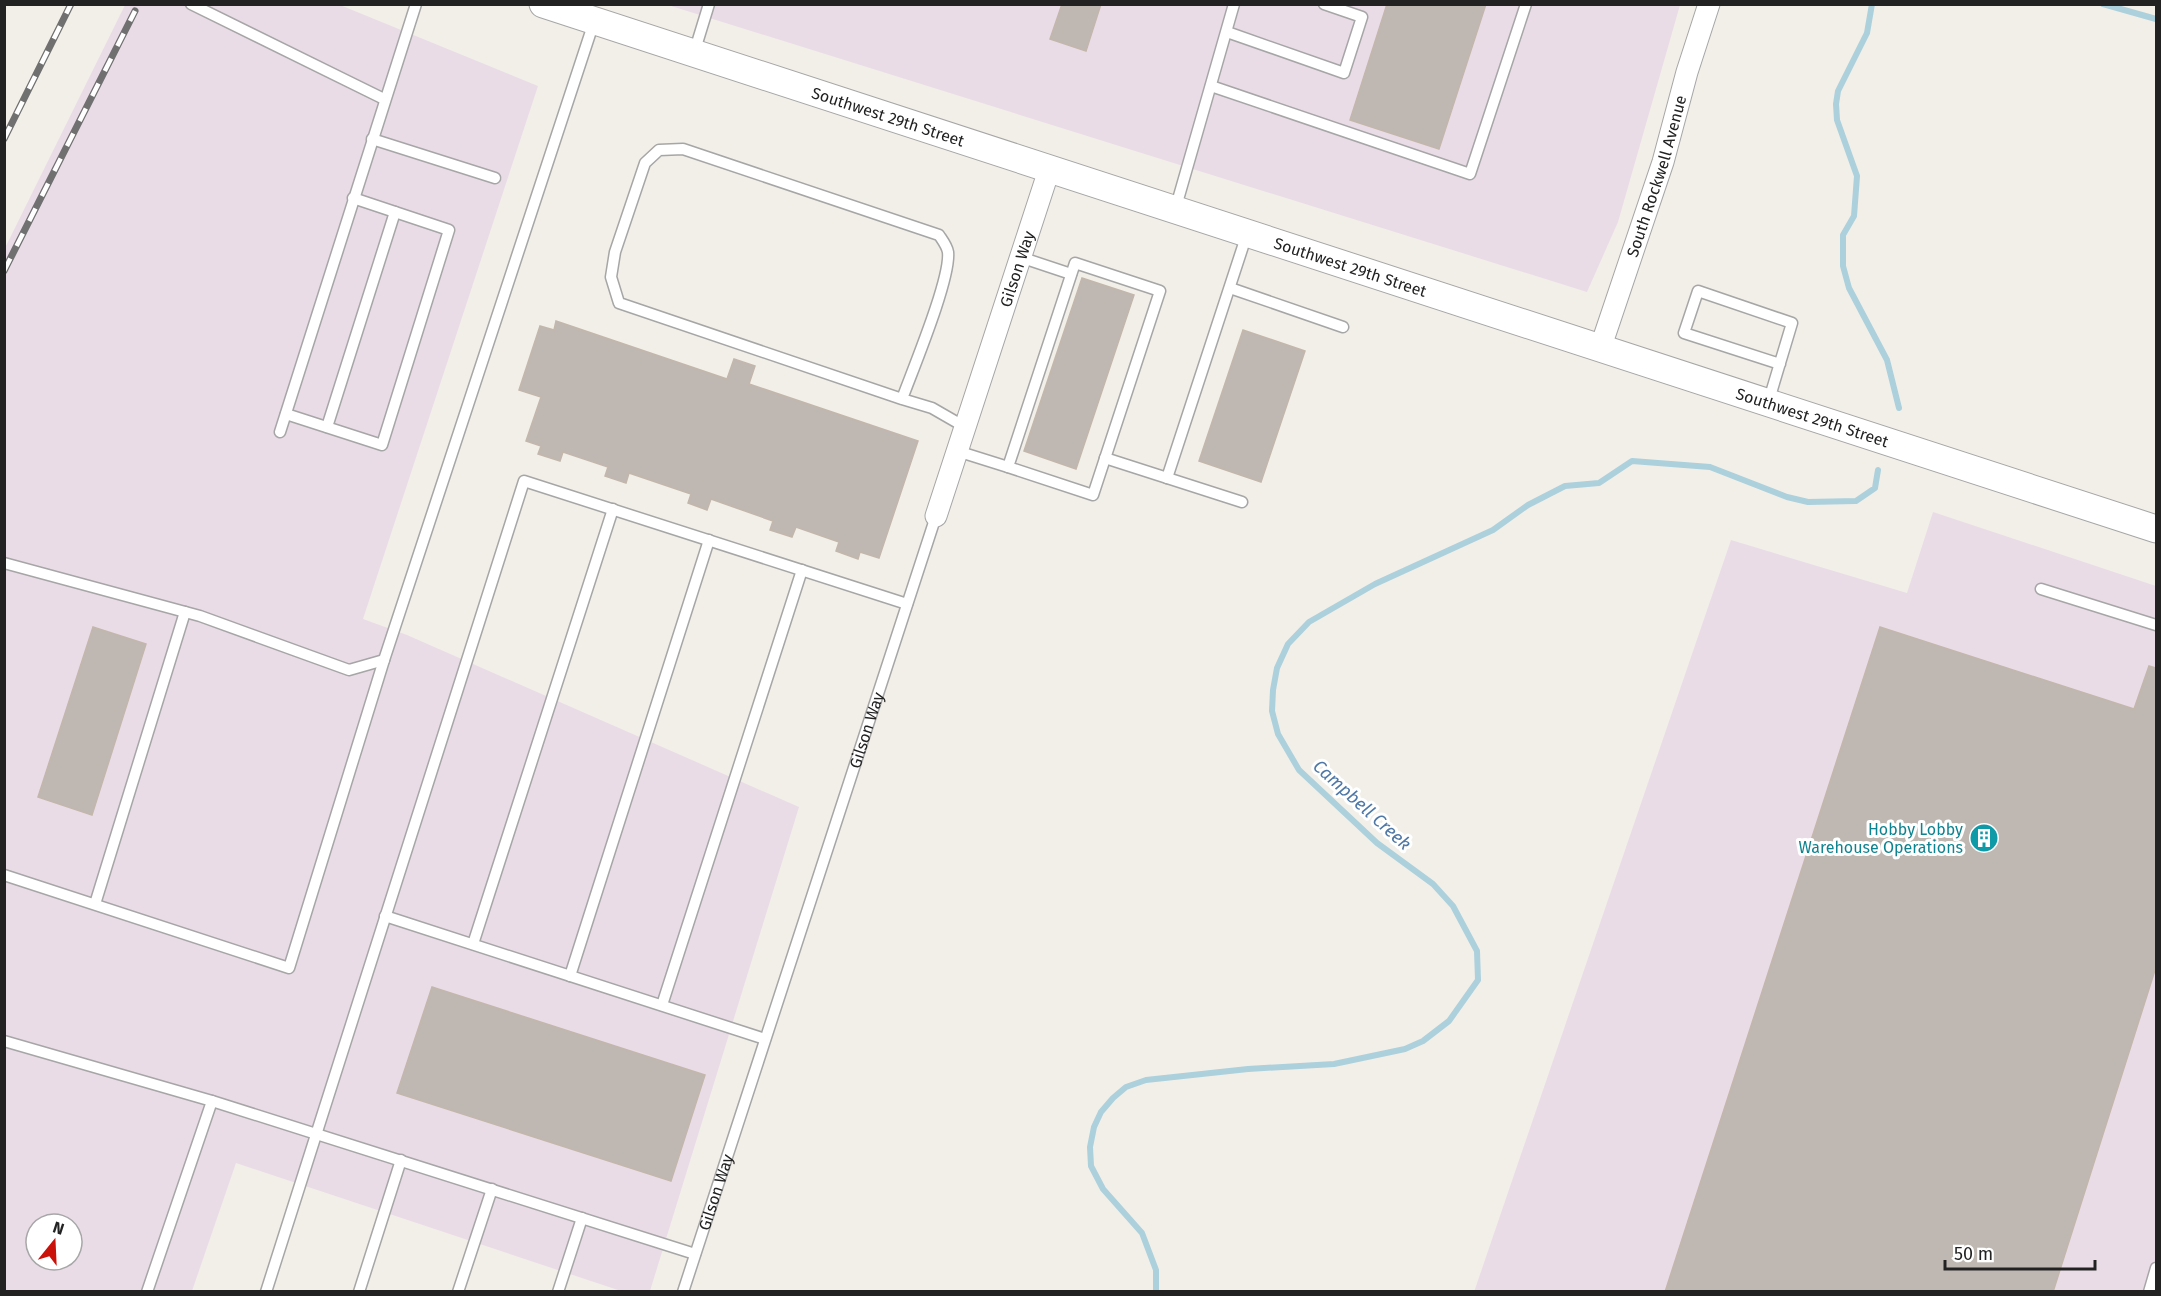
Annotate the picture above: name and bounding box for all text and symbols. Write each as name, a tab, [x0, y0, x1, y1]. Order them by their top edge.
street label: Southwest 29th Street	[809, 83, 967, 150]
street label: South Rockwell Avenue	[1622, 93, 1690, 259]
street label: Gilson Way	[995, 228, 1038, 309]
street label: Southwest 29th Street	[1272, 233, 1429, 301]
street label: Southwest 29th Street	[1734, 383, 1891, 451]
street label: Gilson Way	[845, 690, 887, 771]
water label: Campbell Creek	[1308, 755, 1416, 855]
place label: Hobby Lobby Warehouse Operations	[1799, 820, 1963, 857]
building icon: Hobby Lobby Warehouse Operations	[1968, 822, 2000, 854]
street label: Gilson Way	[694, 1152, 737, 1233]
north arrow	[24, 1212, 84, 1272]
text: N	[51, 1218, 66, 1239]
scale bar	[1945, 1233, 2095, 1271]
text: 50 m	[1954, 1243, 1993, 1265]

